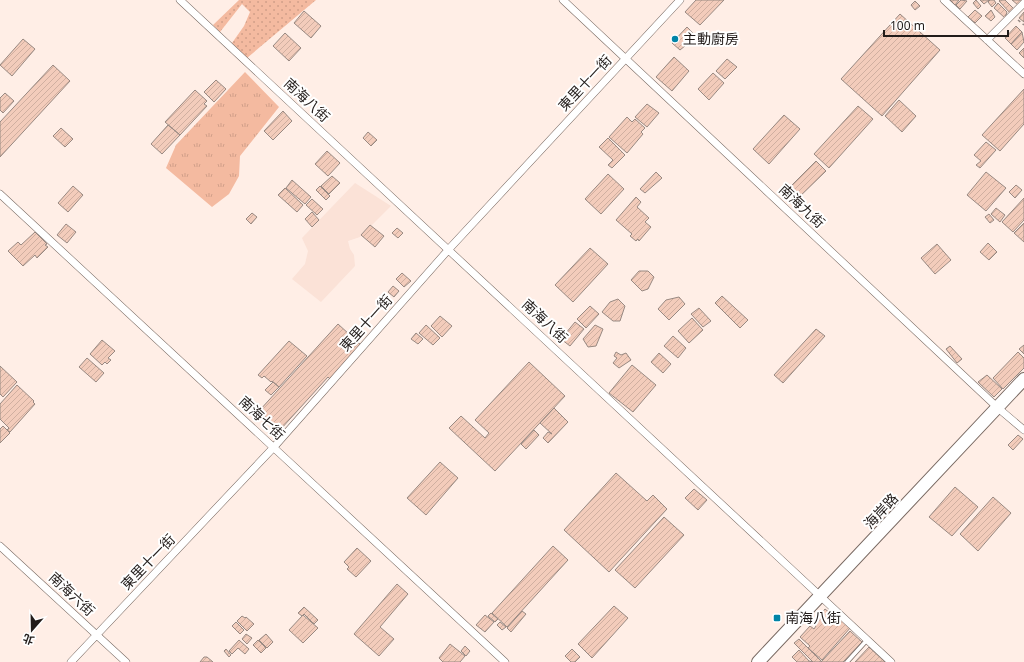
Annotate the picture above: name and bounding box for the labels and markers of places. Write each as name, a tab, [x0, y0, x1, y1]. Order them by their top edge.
place label: 主動廚房	[683, 29, 739, 48]
marker: 主動廚房	[670, 34, 680, 44]
place label: 南海八街	[785, 608, 841, 627]
marker: 南海八街	[772, 613, 782, 623]

